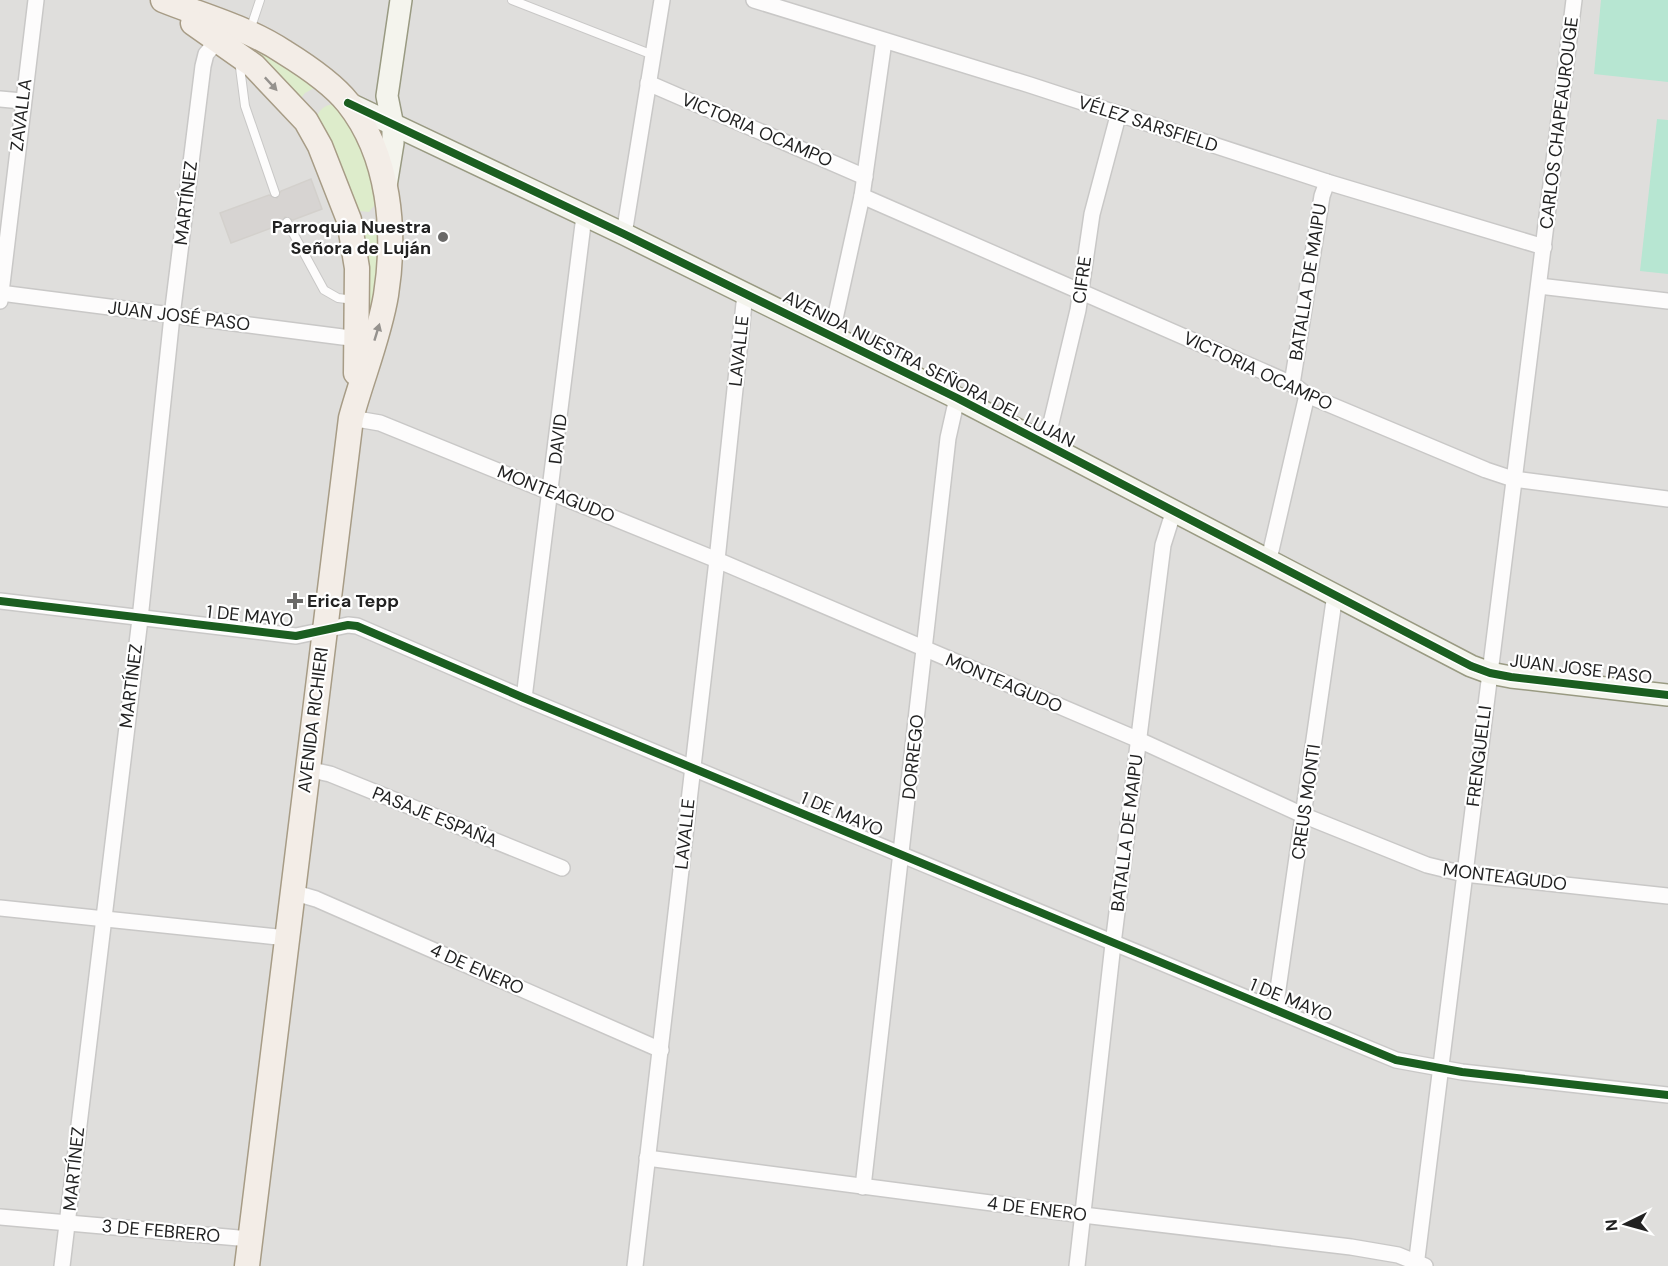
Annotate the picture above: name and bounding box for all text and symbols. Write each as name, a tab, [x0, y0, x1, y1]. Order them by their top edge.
street label: CARLOS CHAPEAUROUGE	[1534, 15, 1584, 231]
one-way arrow	[264, 76, 277, 91]
street label: ZAVALLA	[5, 77, 37, 153]
street label: VICTORIA OCAMPO	[678, 87, 836, 173]
street label: VÉLEZ SARSFIELD	[1075, 90, 1221, 158]
street label: MARTÍNEZ	[169, 160, 203, 246]
street label: BATALLA DE MAIPU	[1284, 202, 1332, 362]
place label: Parroquia Nuestra Señora de Luján	[272, 215, 431, 260]
marker: Parroquia Nuestra Señora de Luján	[436, 230, 450, 244]
street label: CIFRE	[1067, 255, 1097, 305]
street label: AVENIDA NUESTRA SEÑORA DEL LUJAN	[779, 285, 1079, 453]
street label: JUAN JOSÉ PASO	[107, 295, 251, 337]
street label: LAVALLE	[723, 314, 755, 388]
one-way arrow	[373, 323, 382, 341]
street label: VICTORIA OCAMPO	[1180, 326, 1336, 416]
street label: DAVID	[543, 413, 573, 465]
street label: MONTEAGUDO	[494, 460, 618, 529]
place label: Erica Tepp	[307, 589, 399, 613]
marker: Erica Tepp	[288, 594, 302, 608]
street label: 1 DE MAYO	[205, 600, 295, 632]
street label: MARTÍNEZ	[114, 643, 148, 729]
street label: AVENIDA RICHIERI	[292, 646, 334, 794]
street label: MONTEAGUDO	[942, 648, 1066, 718]
street label: JUAN JOSE PASO	[1509, 648, 1653, 690]
street label: FRENGUELLI	[1461, 704, 1497, 808]
street label: DORREGO	[897, 713, 929, 801]
street label: CREUS MONTI	[1286, 743, 1326, 861]
street label: BATALLA DE MAIPU	[1105, 753, 1149, 913]
street label: PASAJE ESPAÑA	[369, 781, 501, 853]
street label: 1 DE MAYO	[797, 786, 887, 842]
street label: LAVALLE	[669, 797, 701, 871]
street label: MONTEAGUDO	[1442, 857, 1568, 897]
street label: 4 DE ENERO	[426, 938, 528, 1000]
street label: 1 DE MAYO	[1246, 973, 1336, 1027]
street label: MARTÍNEZ	[58, 1126, 90, 1212]
street label: 4 DE ENERO	[986, 1191, 1088, 1227]
north arrow	[1596, 1194, 1656, 1254]
street label: 3 DE FEBRERO	[101, 1214, 221, 1248]
text: N	[1601, 1219, 1623, 1232]

